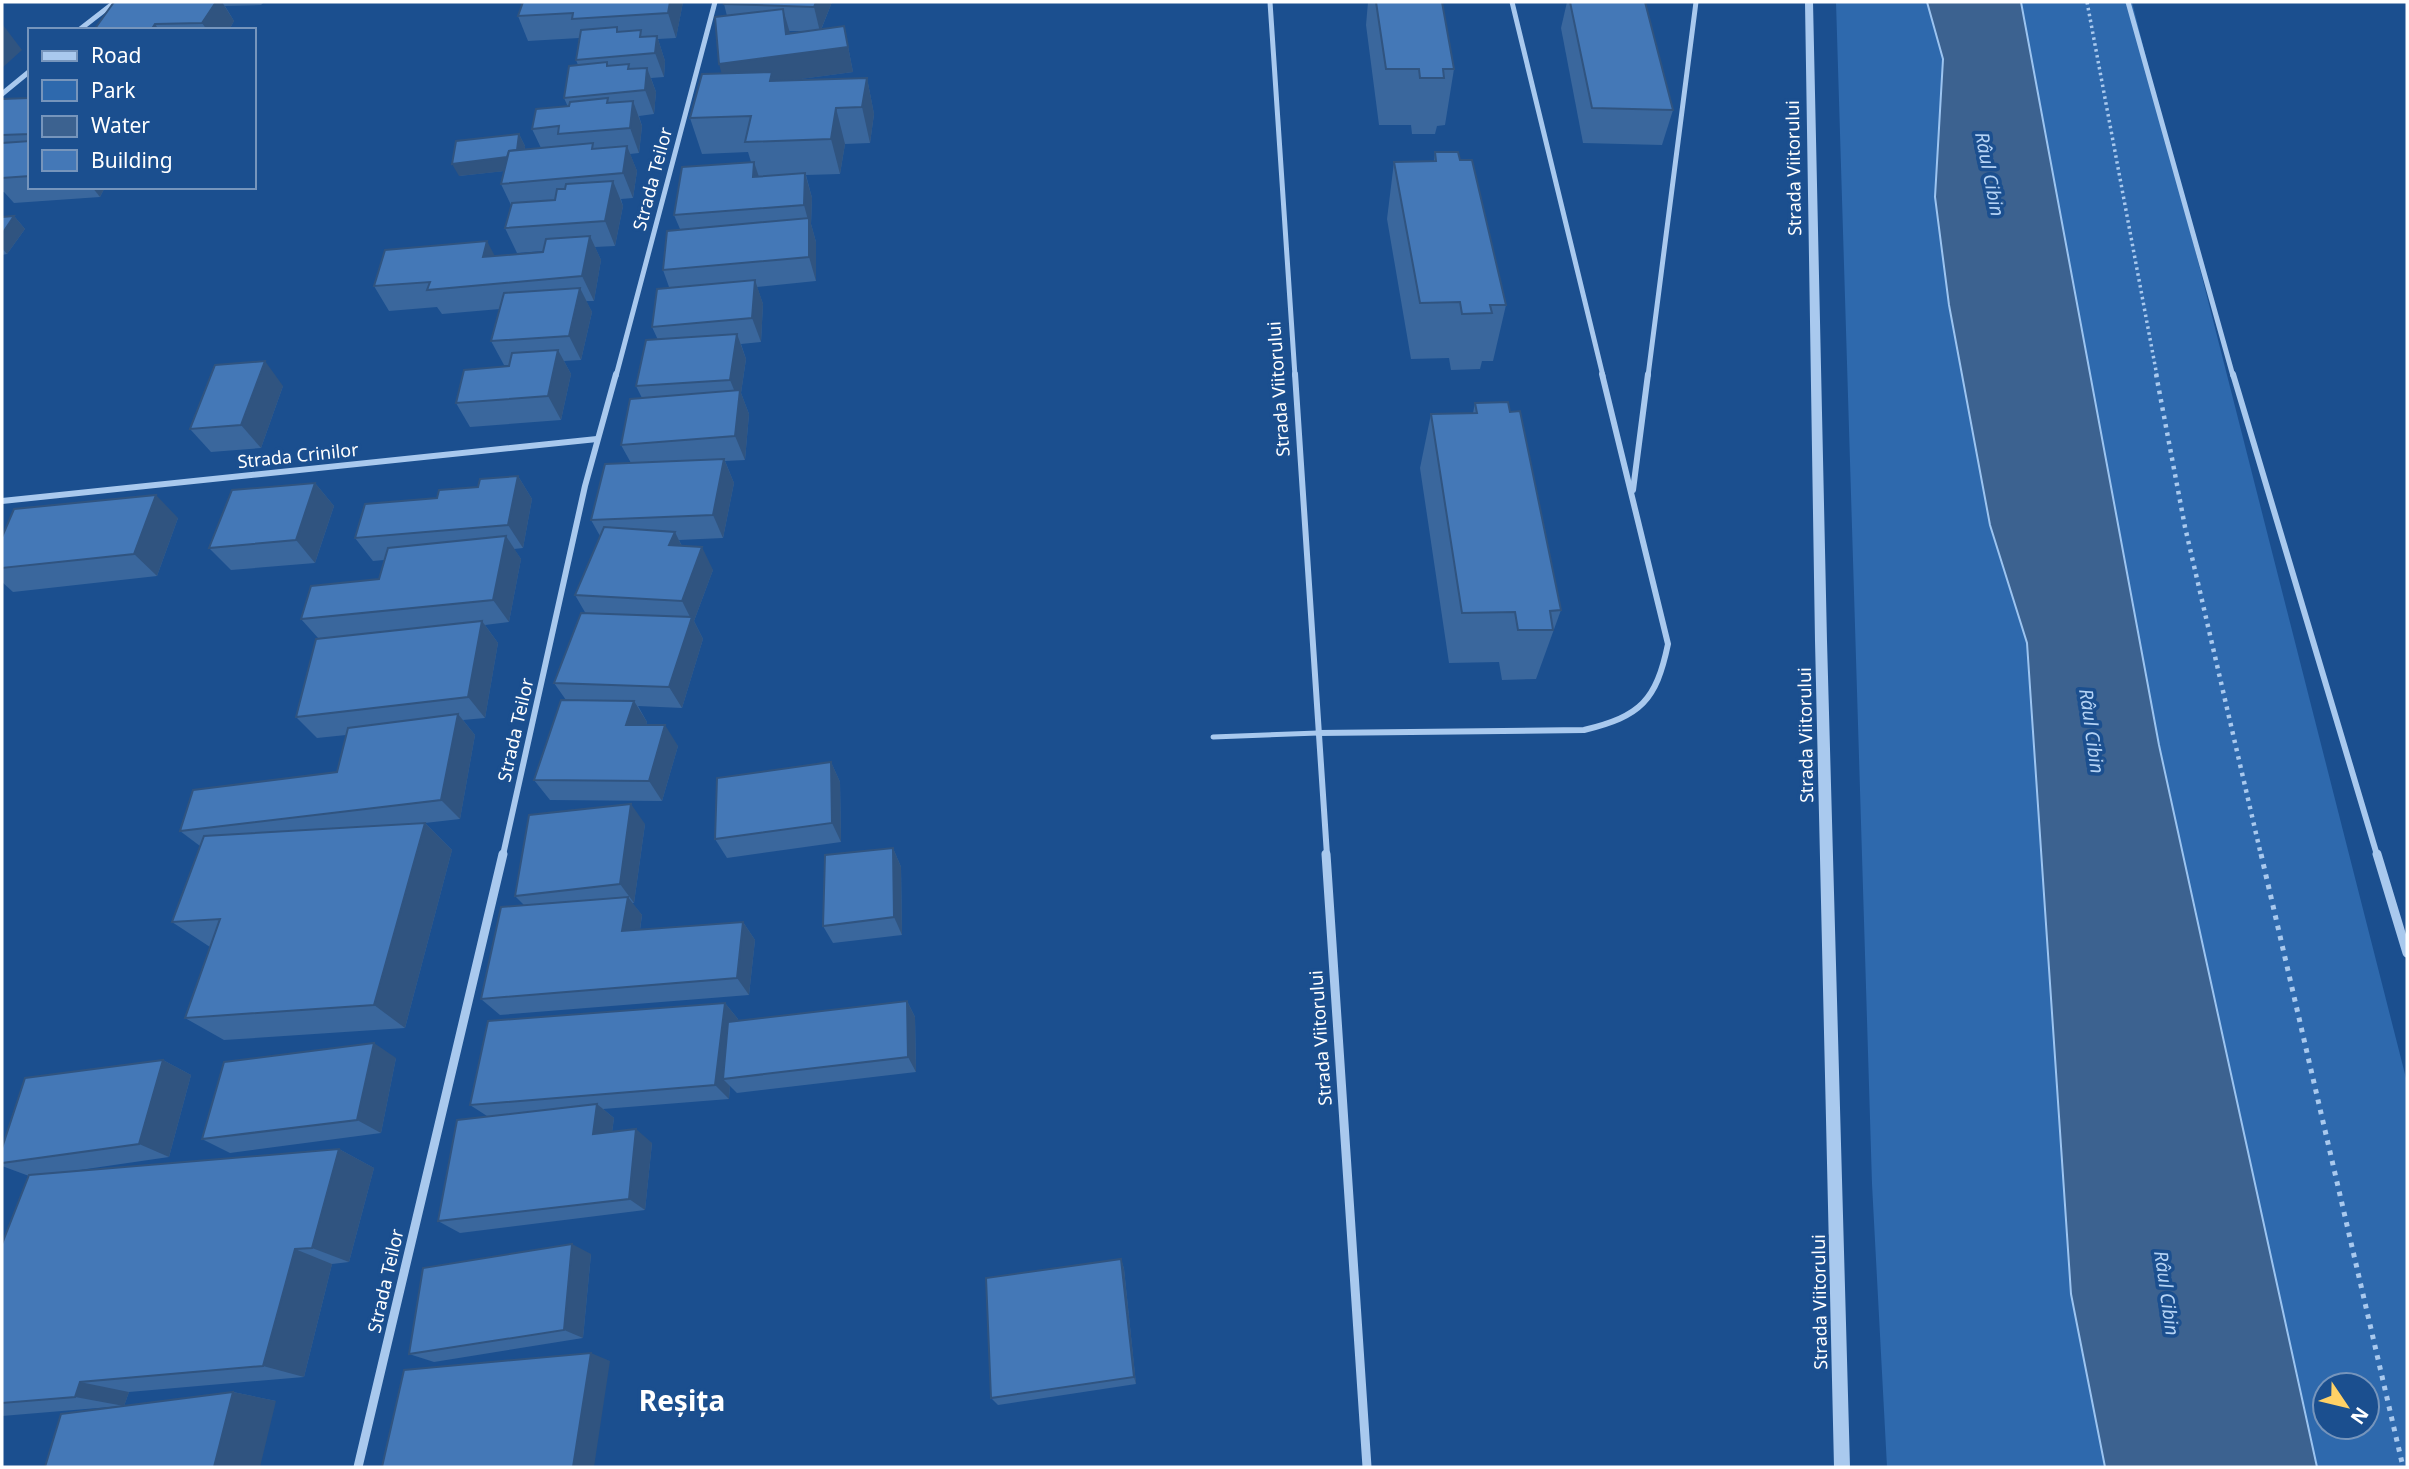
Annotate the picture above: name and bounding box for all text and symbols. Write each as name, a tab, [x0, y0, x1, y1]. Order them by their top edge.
legend	[28, 28, 256, 189]
text: Road	[91, 41, 141, 69]
text: Park	[91, 76, 136, 104]
street label: Strada Viitorului	[1780, 100, 1806, 236]
text: Water	[91, 111, 150, 139]
street label: Strada Teilor	[627, 124, 677, 233]
water label: Râul Cibin	[1969, 130, 2011, 218]
text: Building	[91, 146, 173, 174]
street label: Strada Viitorului	[1261, 320, 1295, 458]
street label: Strada Crinilor	[236, 437, 360, 473]
street label: Strada Viitorului	[1792, 667, 1818, 803]
street label: Strada Teilor	[491, 675, 539, 784]
water label: Râul Cibin	[2073, 687, 2111, 775]
street label: Strada Viitorului	[1303, 969, 1337, 1107]
street label: Strada Teilor	[361, 1226, 409, 1335]
street label: Strada Viitorului	[1806, 1234, 1832, 1370]
water label: Râul Cibin	[2148, 1249, 2186, 1337]
north arrow	[2311, 1371, 2381, 1441]
district label: Reșița	[639, 1381, 725, 1419]
text: N	[2345, 1402, 2375, 1430]

